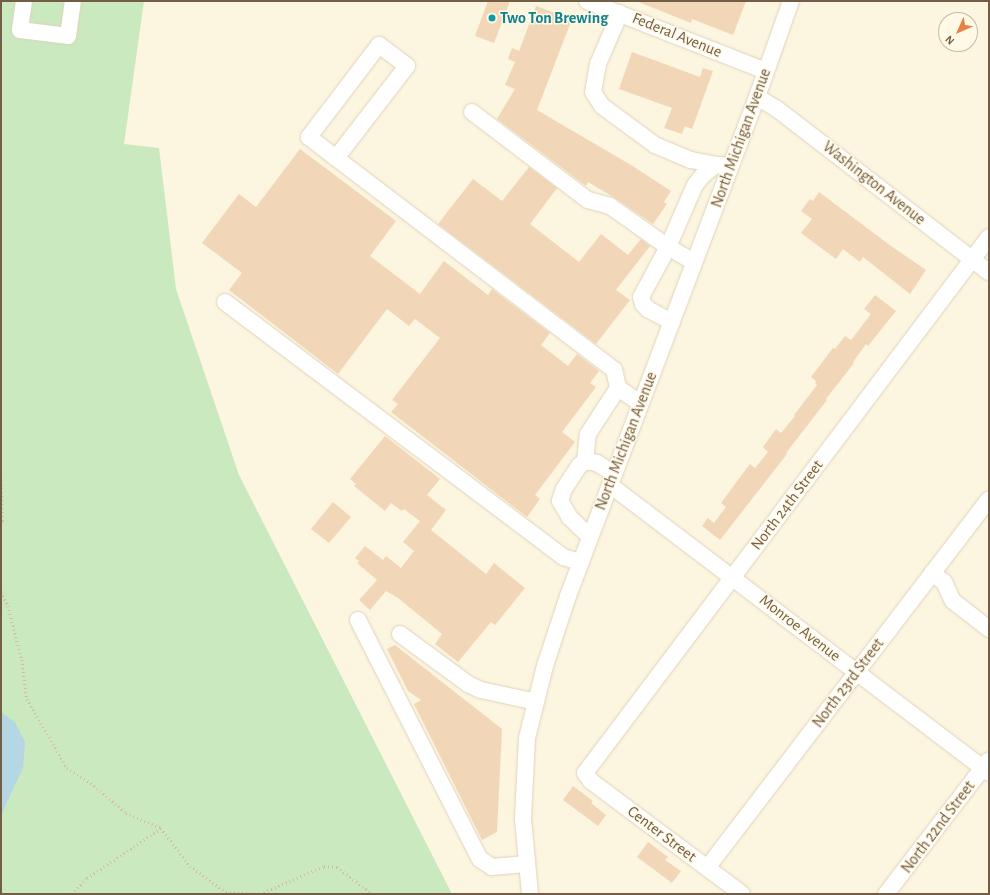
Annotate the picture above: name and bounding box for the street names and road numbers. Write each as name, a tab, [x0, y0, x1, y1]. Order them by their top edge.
street label: Federal Avenue	[629, 8, 725, 62]
street label: North Michigan Avenue	[707, 66, 775, 210]
street label: Washington Avenue	[819, 137, 929, 229]
street label: North Michigan Avenue	[591, 369, 661, 513]
street label: North 24th Street	[747, 456, 827, 554]
street label: Monroe Avenue	[756, 590, 844, 666]
street label: North 23rd Street	[808, 634, 888, 732]
street label: North 22nd Street	[897, 777, 979, 877]
street label: Center Street	[624, 802, 700, 866]

